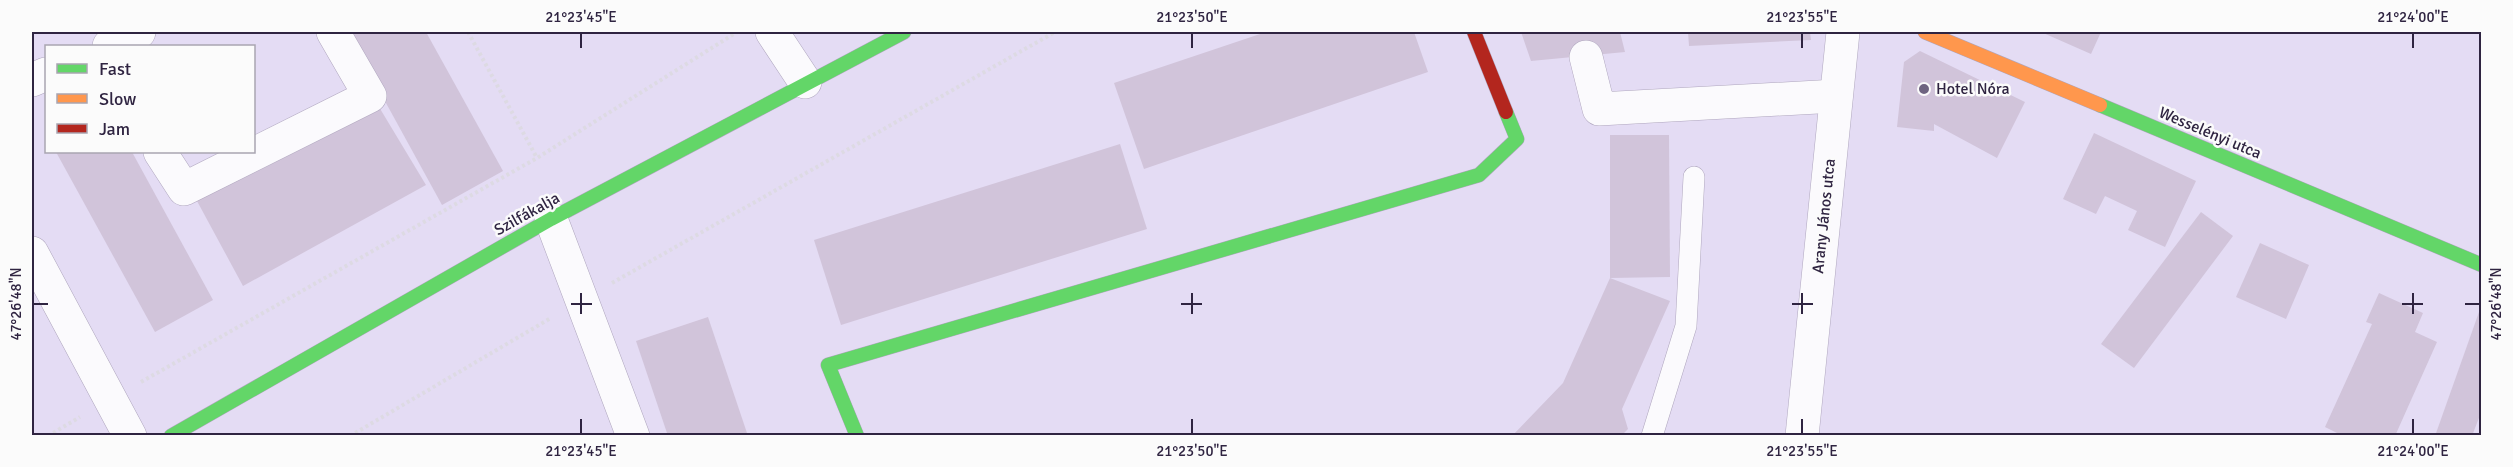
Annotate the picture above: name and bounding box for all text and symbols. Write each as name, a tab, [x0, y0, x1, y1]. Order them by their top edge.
text: 21°23'45"E	[545, 8, 617, 26]
text: 21°23'50"E	[1156, 8, 1228, 26]
text: 21°23'55"E	[1766, 8, 1838, 26]
text: 21°24'00"E	[2377, 8, 2449, 26]
legend	[45, 45, 255, 153]
text: Fast	[99, 58, 131, 80]
place label: Hotel Nóra	[1936, 79, 2010, 99]
marker: Hotel Nóra	[1917, 82, 1931, 96]
text: Slow	[99, 88, 136, 110]
street label: Wesselényi utca	[2156, 102, 2264, 164]
text: Jam	[99, 118, 130, 140]
street label: Arany János utca	[1808, 158, 1840, 274]
street label: Szilfákalja	[491, 188, 563, 240]
text: 47°26'48"N	[7, 267, 25, 341]
text: 47°26'48"N	[2487, 267, 2505, 341]
text: 21°23'45"E	[545, 442, 617, 460]
text: 21°23'50"E	[1156, 442, 1228, 460]
text: 21°23'55"E	[1766, 442, 1838, 460]
text: 21°24'00"E	[2377, 442, 2449, 460]

